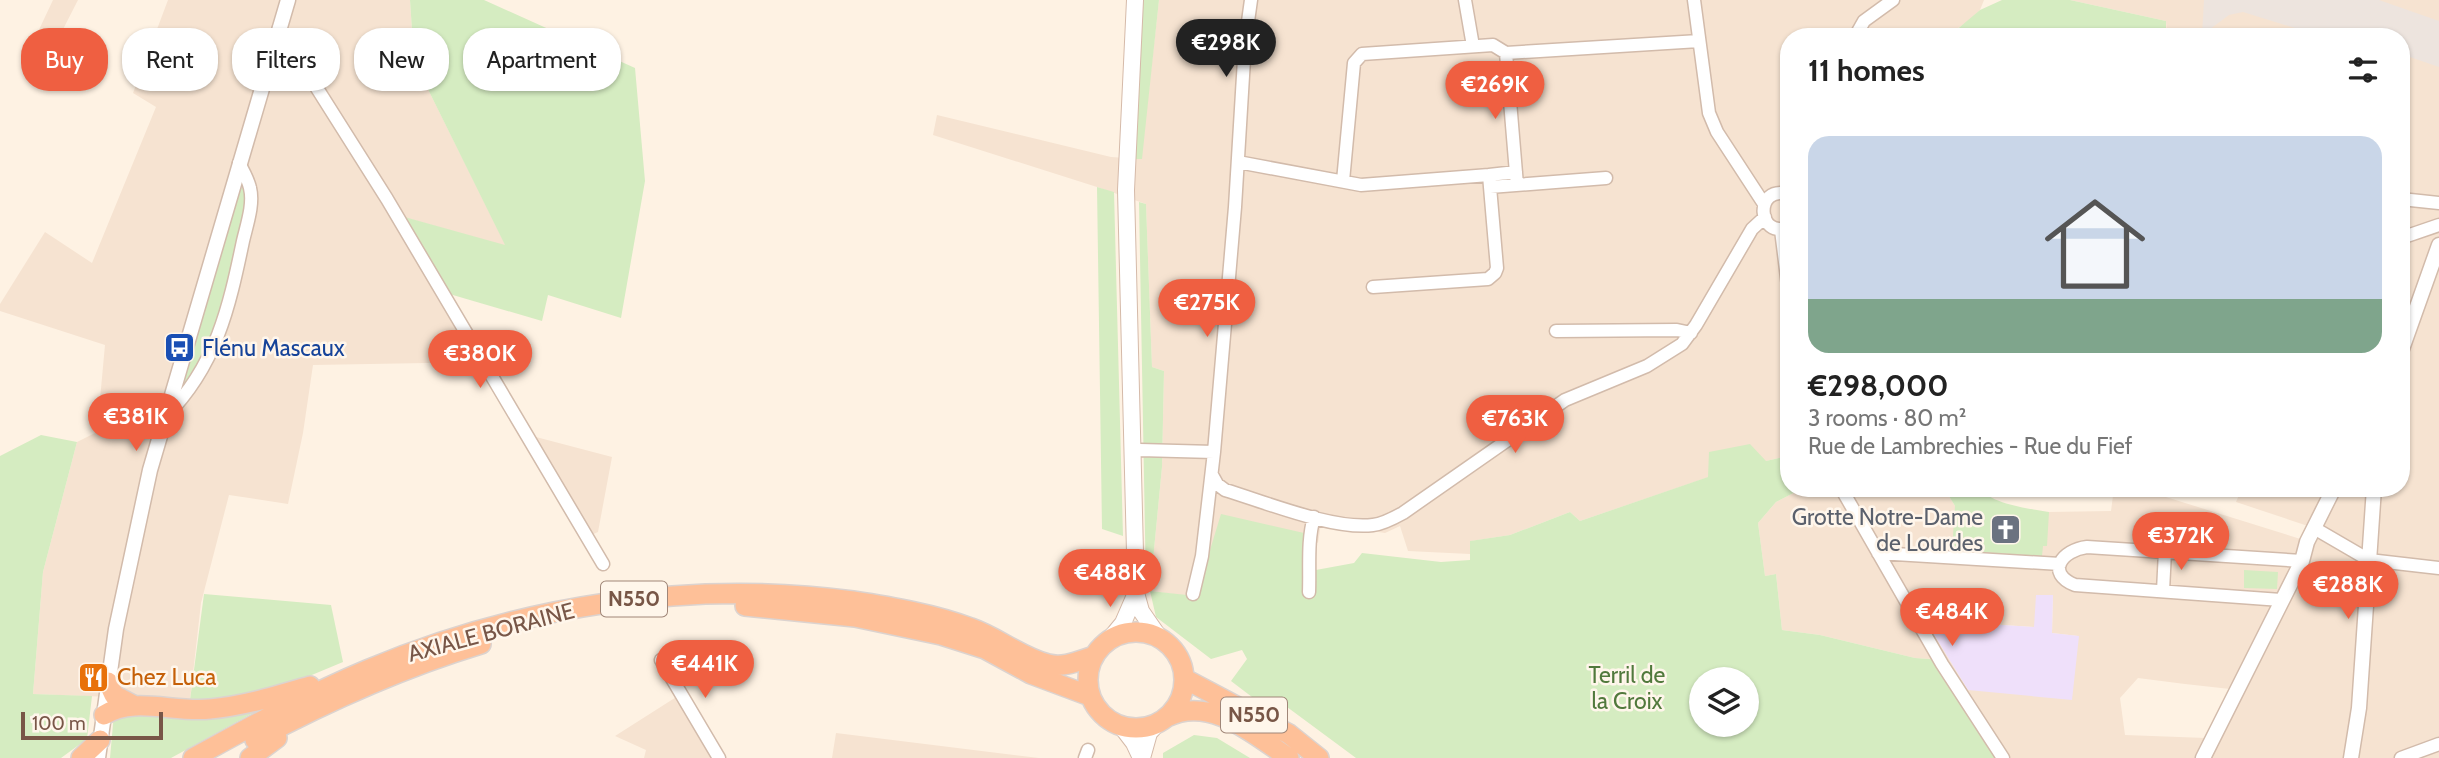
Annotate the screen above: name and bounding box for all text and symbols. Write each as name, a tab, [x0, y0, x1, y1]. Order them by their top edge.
pin: €298K	[1177, 20, 1275, 79]
chip: Buy	[21, 28, 108, 91]
chip: Rent	[122, 28, 218, 91]
chip: Filters	[232, 28, 340, 91]
chip: New	[354, 28, 449, 91]
chip: Apartment	[463, 28, 621, 91]
text: €298K	[1192, 28, 1260, 56]
icon: filters	[2344, 51, 2382, 89]
text: 11 homes	[1808, 52, 1925, 89]
pin: €269K	[1446, 61, 1544, 121]
text: €269K	[1461, 70, 1529, 98]
icon: home	[2032, 181, 2158, 307]
pin: €275K	[1158, 280, 1256, 339]
text: €275K	[1174, 288, 1240, 316]
pin: €380K	[431, 330, 529, 390]
bus stop icon: Flénu Mascaux	[162, 331, 196, 365]
place label: Flénu Mascaux	[202, 334, 345, 362]
text: €380K	[444, 339, 516, 367]
text: €298,000	[1808, 367, 1948, 404]
pin: €381K	[87, 393, 185, 453]
pin: €763K	[1466, 396, 1564, 455]
text: €381K	[104, 402, 168, 430]
text: €763K	[1482, 404, 1548, 432]
text: 3 rooms · 80 m²	[1808, 404, 1966, 432]
text: Rue de Lambrechies - Rue du Fief	[1808, 432, 2132, 460]
place label: Grotte Notre-Dame de Lourdes	[1792, 503, 1983, 557]
pin: €372K	[2132, 512, 2230, 572]
church icon: Grotte Notre-Dame de Lourdes	[1989, 513, 2023, 547]
text: €372K	[2148, 521, 2214, 549]
pin: €488K	[1061, 550, 1159, 609]
text: €488K	[1074, 558, 1146, 586]
pin: €288K	[2299, 562, 2397, 621]
text: €288K	[2313, 570, 2383, 598]
road number: N550	[601, 582, 667, 616]
pin: €484K	[1903, 588, 2001, 648]
street label: AXIALE BORAINE	[405, 596, 577, 668]
text: €484K	[1916, 597, 1988, 625]
pin: €441K	[656, 640, 754, 700]
text: €441K	[672, 649, 738, 677]
restaurant icon: Chez Luca	[77, 660, 111, 694]
park label: Terril de la Croix	[1589, 661, 1666, 715]
place label: Chez Luca	[117, 663, 216, 691]
map controls	[1689, 667, 1759, 737]
button: layers	[1689, 667, 1759, 737]
road number: N550	[1221, 698, 1287, 732]
scale bar	[21, 709, 163, 741]
text: 100 m	[32, 712, 86, 735]

